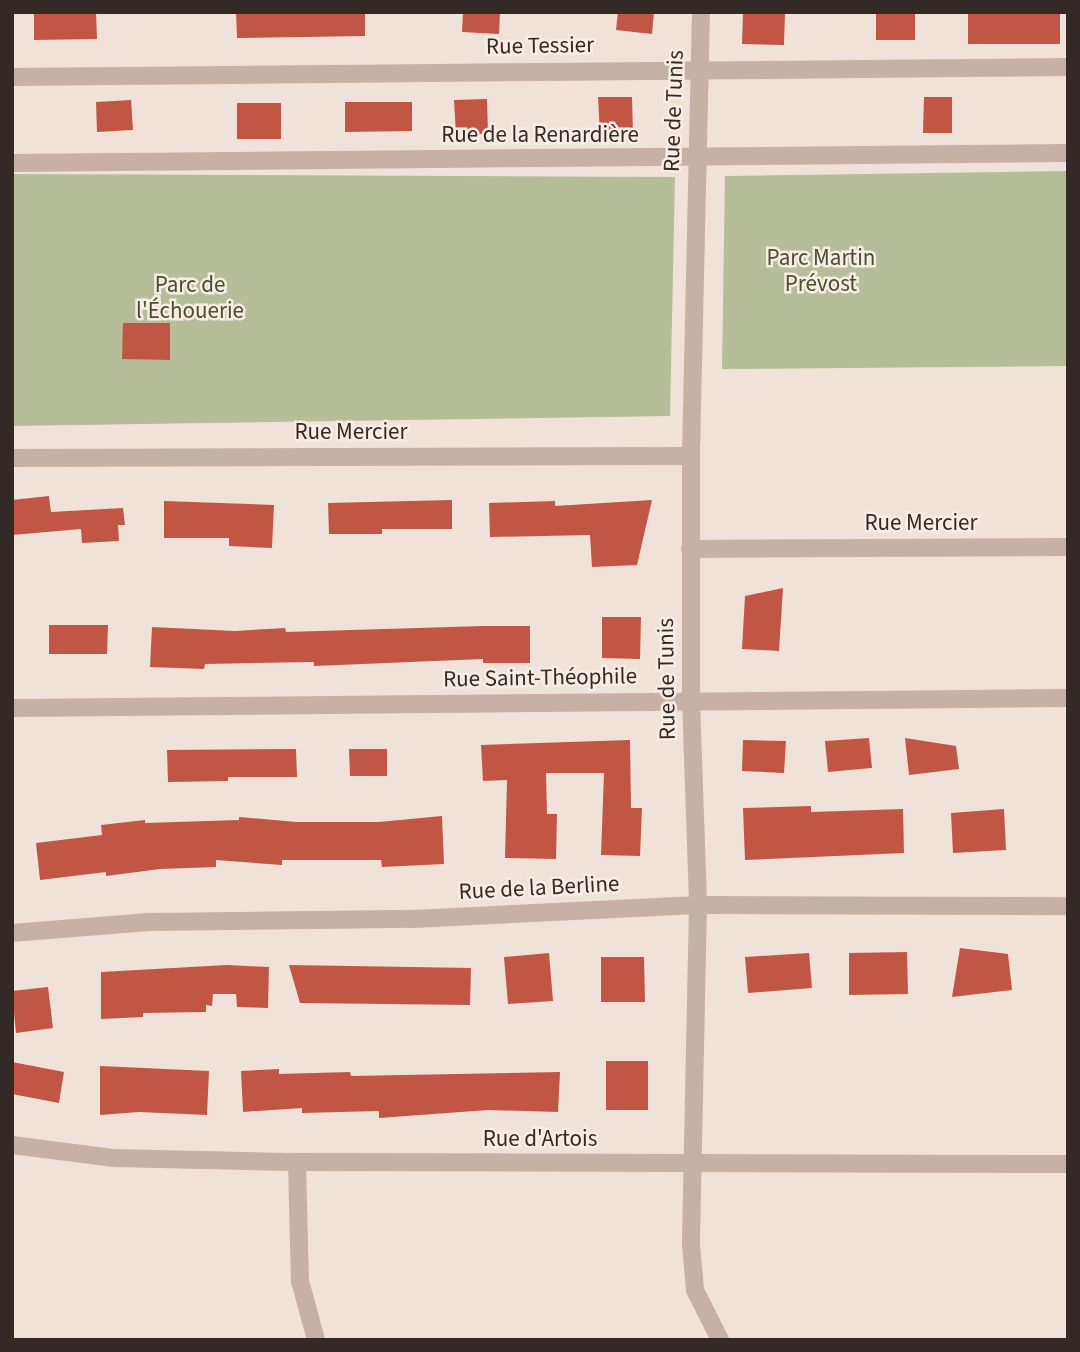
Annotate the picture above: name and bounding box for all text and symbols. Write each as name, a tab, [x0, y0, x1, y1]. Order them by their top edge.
street label: Rue Tessier	[486, 31, 594, 61]
street label: Rue de Tunis	[658, 50, 690, 172]
street label: Rue de la Renardière	[441, 121, 639, 149]
park label: Parc Martin Prévost	[767, 244, 875, 298]
park label: Parc de l'Échouerie	[136, 271, 244, 325]
street label: Rue Mercier	[294, 418, 408, 446]
street label: Rue Mercier	[864, 509, 978, 537]
street label: Rue de Tunis	[652, 618, 682, 740]
street label: Rue Saint-Théophile	[443, 663, 637, 693]
street label: Rue de la Berline	[458, 870, 620, 906]
street label: Rue d'Artois	[483, 1125, 597, 1153]

